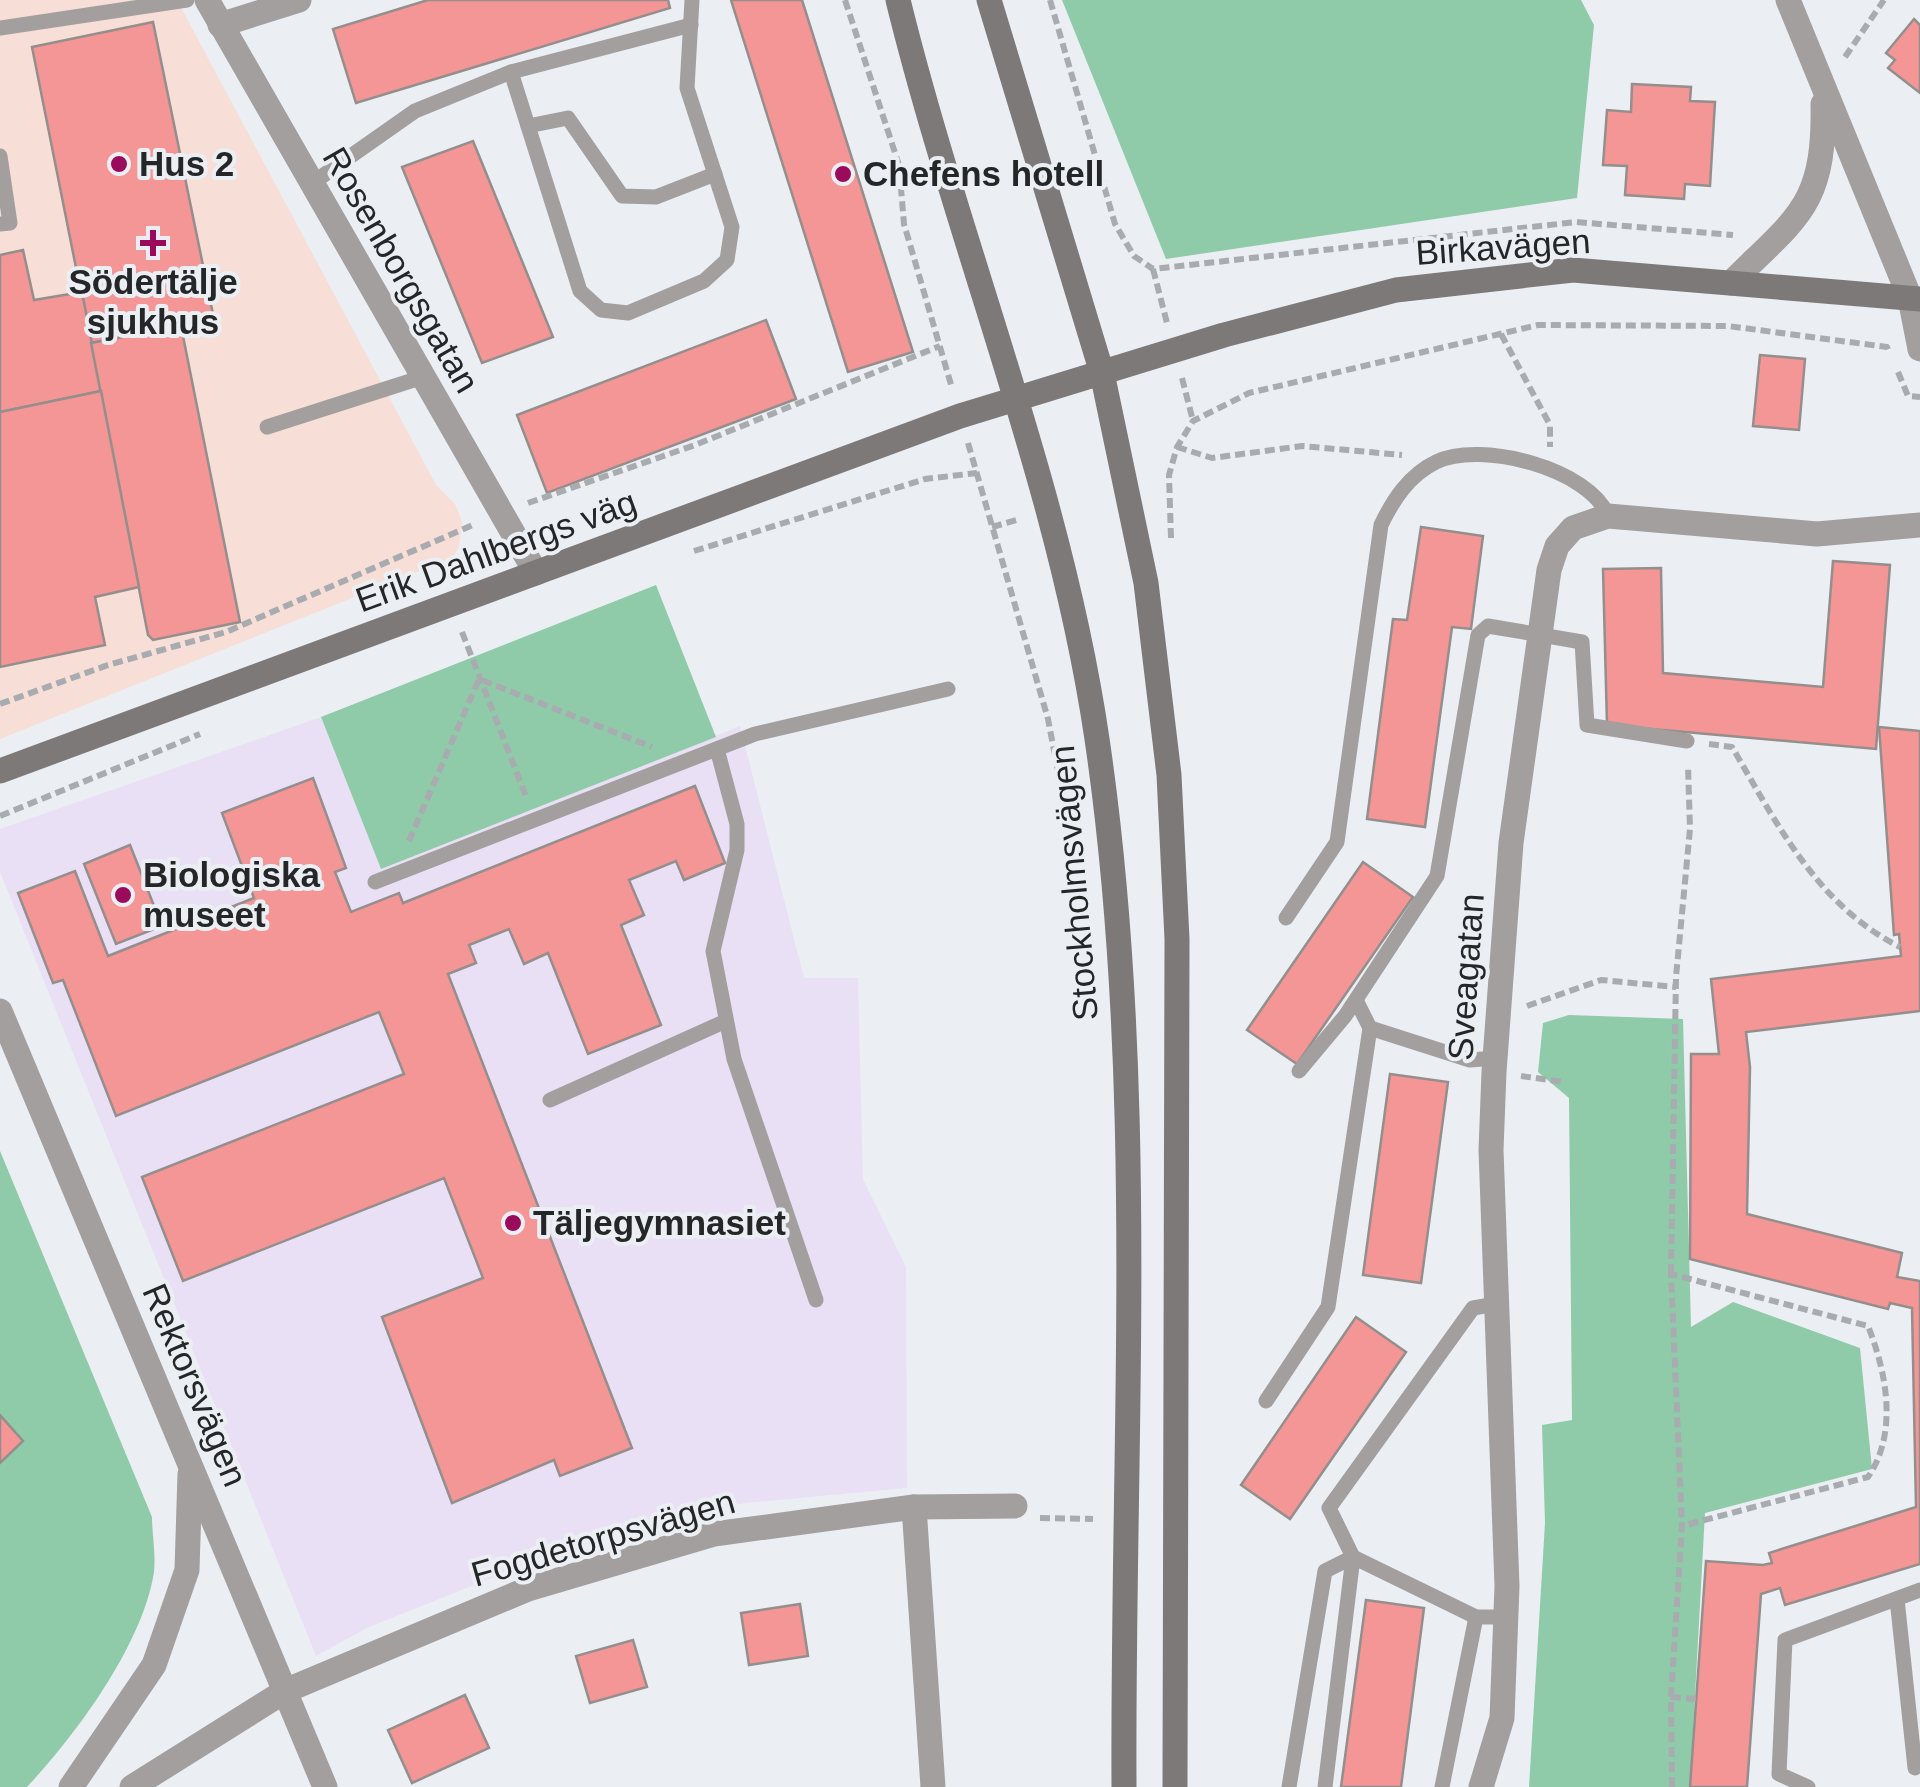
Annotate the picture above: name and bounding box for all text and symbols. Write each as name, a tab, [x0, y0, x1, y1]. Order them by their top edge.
street label: Rosenborgsgatan	[315, 140, 487, 399]
place label: Hus 2	[139, 144, 234, 183]
marker: Hus 2	[108, 153, 130, 175]
place label: Chefens hotell	[863, 154, 1104, 193]
marker: Chefens hotell	[832, 163, 854, 185]
street label: Birkavägen	[1414, 221, 1592, 272]
marker: Södertälje sjukhus	[140, 230, 166, 256]
place label: Södertälje sjukhus	[68, 262, 238, 341]
street label: Erik Dahlbergs väg	[350, 482, 641, 619]
street label: Stockholmsvägen	[1042, 744, 1105, 1022]
place label: Biologiska museet	[143, 855, 321, 934]
marker: Biologiska museet	[112, 884, 134, 906]
street label: Sveagatan	[1440, 892, 1491, 1062]
place label: Täljegymnasiet	[533, 1203, 786, 1242]
marker: Täljegymnasiet	[502, 1212, 524, 1234]
street label: Rektorsvägen	[135, 1278, 256, 1492]
street label: Fogdetorpsvägen	[467, 1481, 739, 1594]

